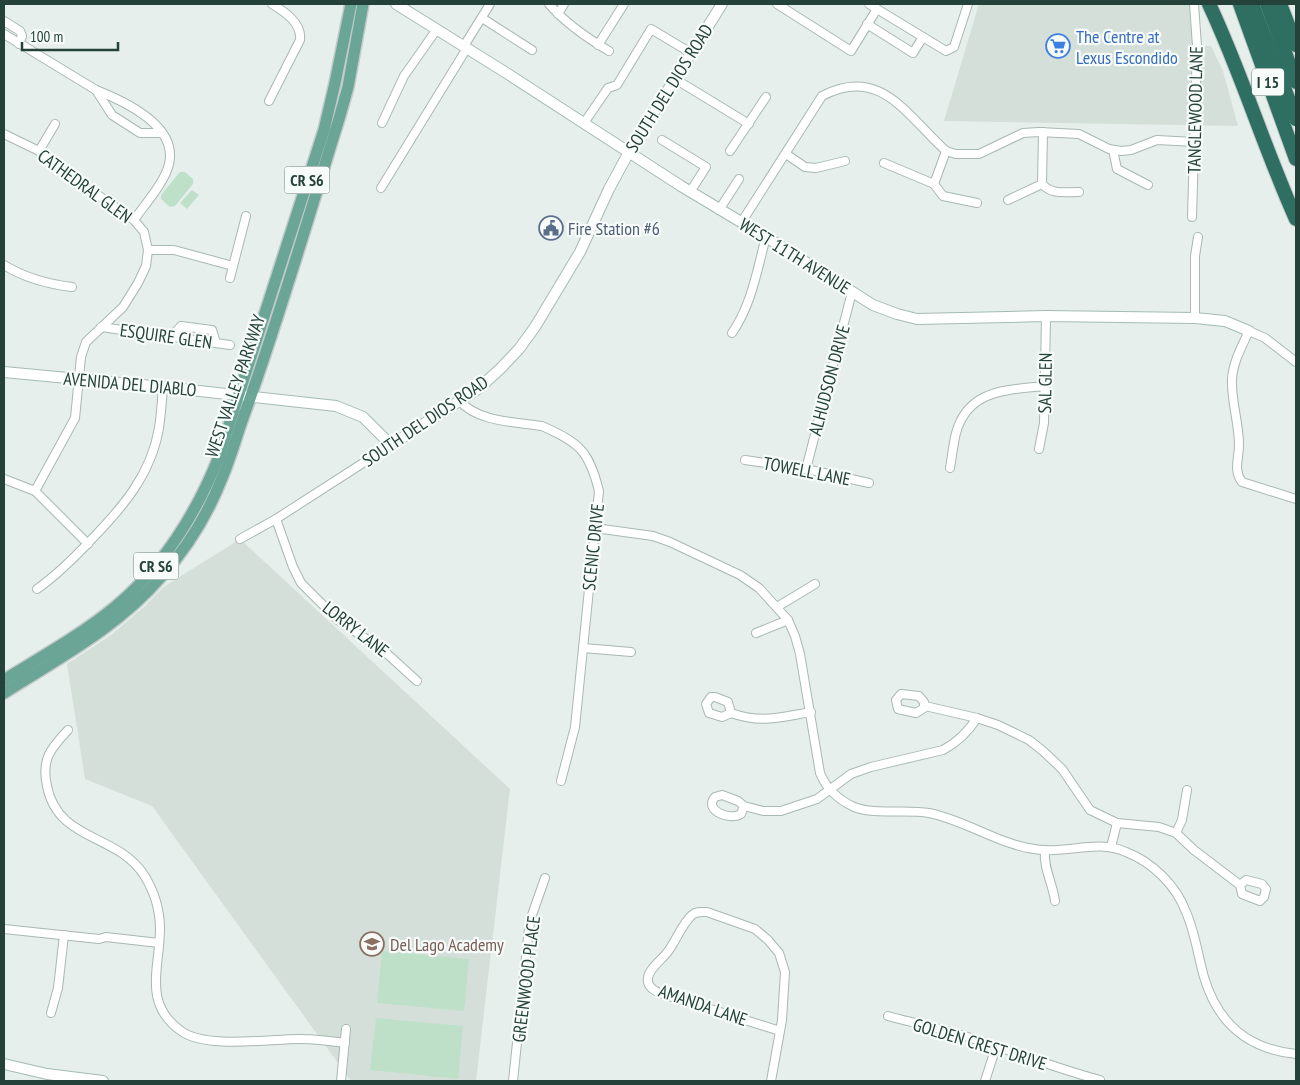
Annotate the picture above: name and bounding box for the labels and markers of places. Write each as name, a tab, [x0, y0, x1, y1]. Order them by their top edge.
place label: The Centre at Lexus Escondido	[1076, 25, 1178, 69]
supermarket icon: The Centre at Lexus Escondido	[1045, 33, 1071, 59]
public building icon: Fire Station #6	[538, 215, 564, 241]
place label: Fire Station #6	[568, 217, 660, 240]
school or university icon: Del Lago Academy	[359, 931, 385, 957]
place label: Del Lago Academy	[390, 933, 504, 956]

